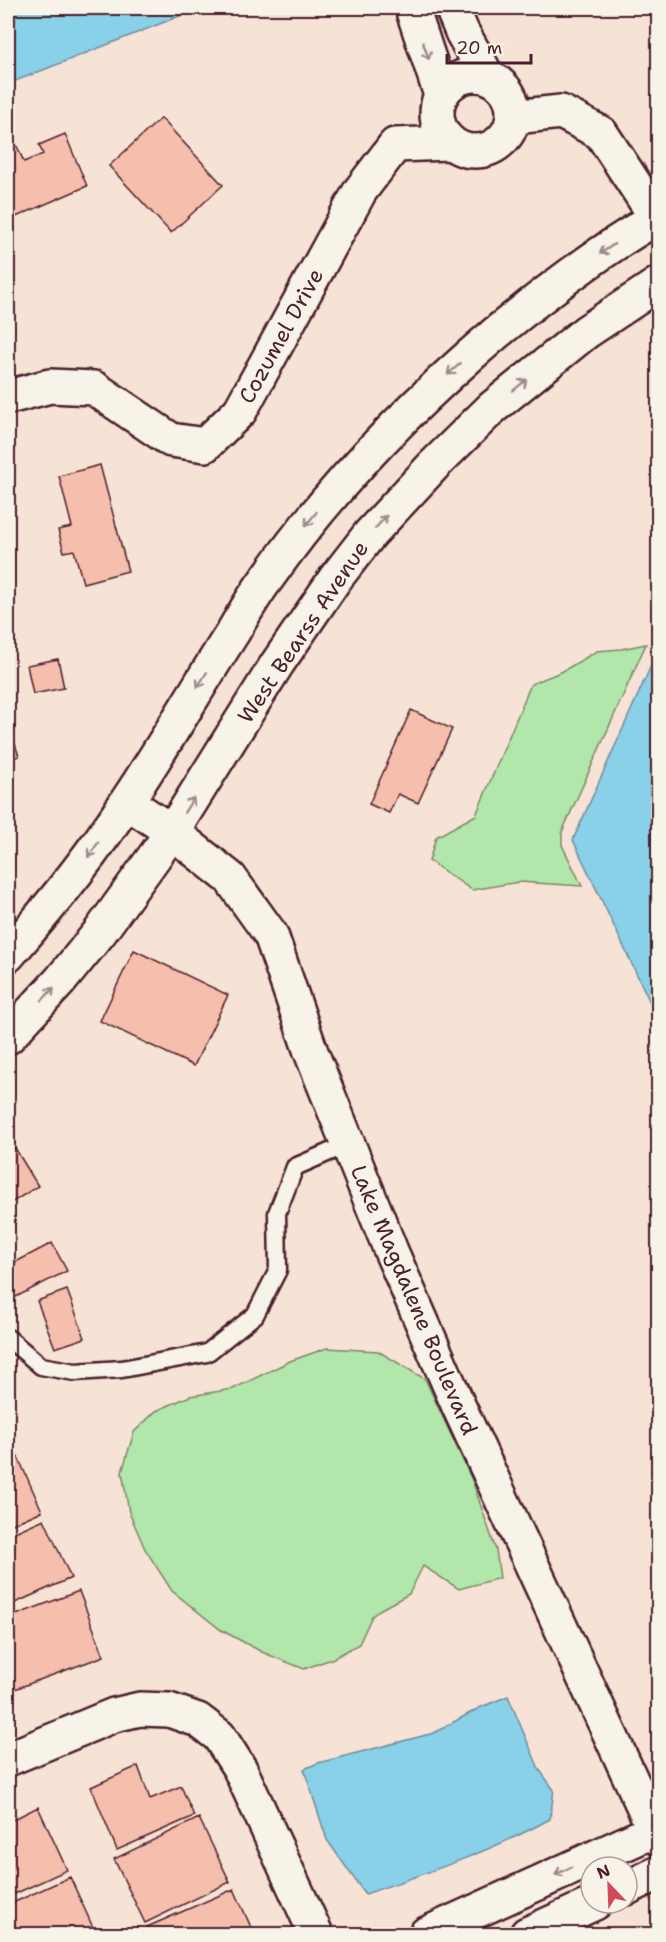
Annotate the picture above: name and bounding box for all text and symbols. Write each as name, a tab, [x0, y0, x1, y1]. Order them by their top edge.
scale bar	[447, 27, 531, 65]
text: 20 m	[456, 36, 502, 60]
one-way arrow	[422, 41, 433, 60]
one-way arrow	[600, 243, 616, 255]
street label: Cozumel Drive	[232, 263, 330, 409]
one-way arrow	[447, 362, 462, 376]
one-way arrow	[512, 379, 528, 392]
one-way arrow	[304, 511, 318, 526]
one-way arrow	[374, 515, 388, 530]
street label: West Bearss Avenue	[231, 535, 375, 729]
one-way arrow	[195, 672, 208, 689]
one-way arrow	[184, 797, 196, 814]
one-way arrow	[87, 841, 99, 858]
one-way arrow	[40, 987, 55, 1002]
street label: Lake Magdalene Boulevard	[344, 1161, 484, 1439]
north arrow	[579, 1855, 639, 1915]
text: N	[593, 1860, 613, 1884]
one-way arrow	[555, 1866, 573, 1878]

